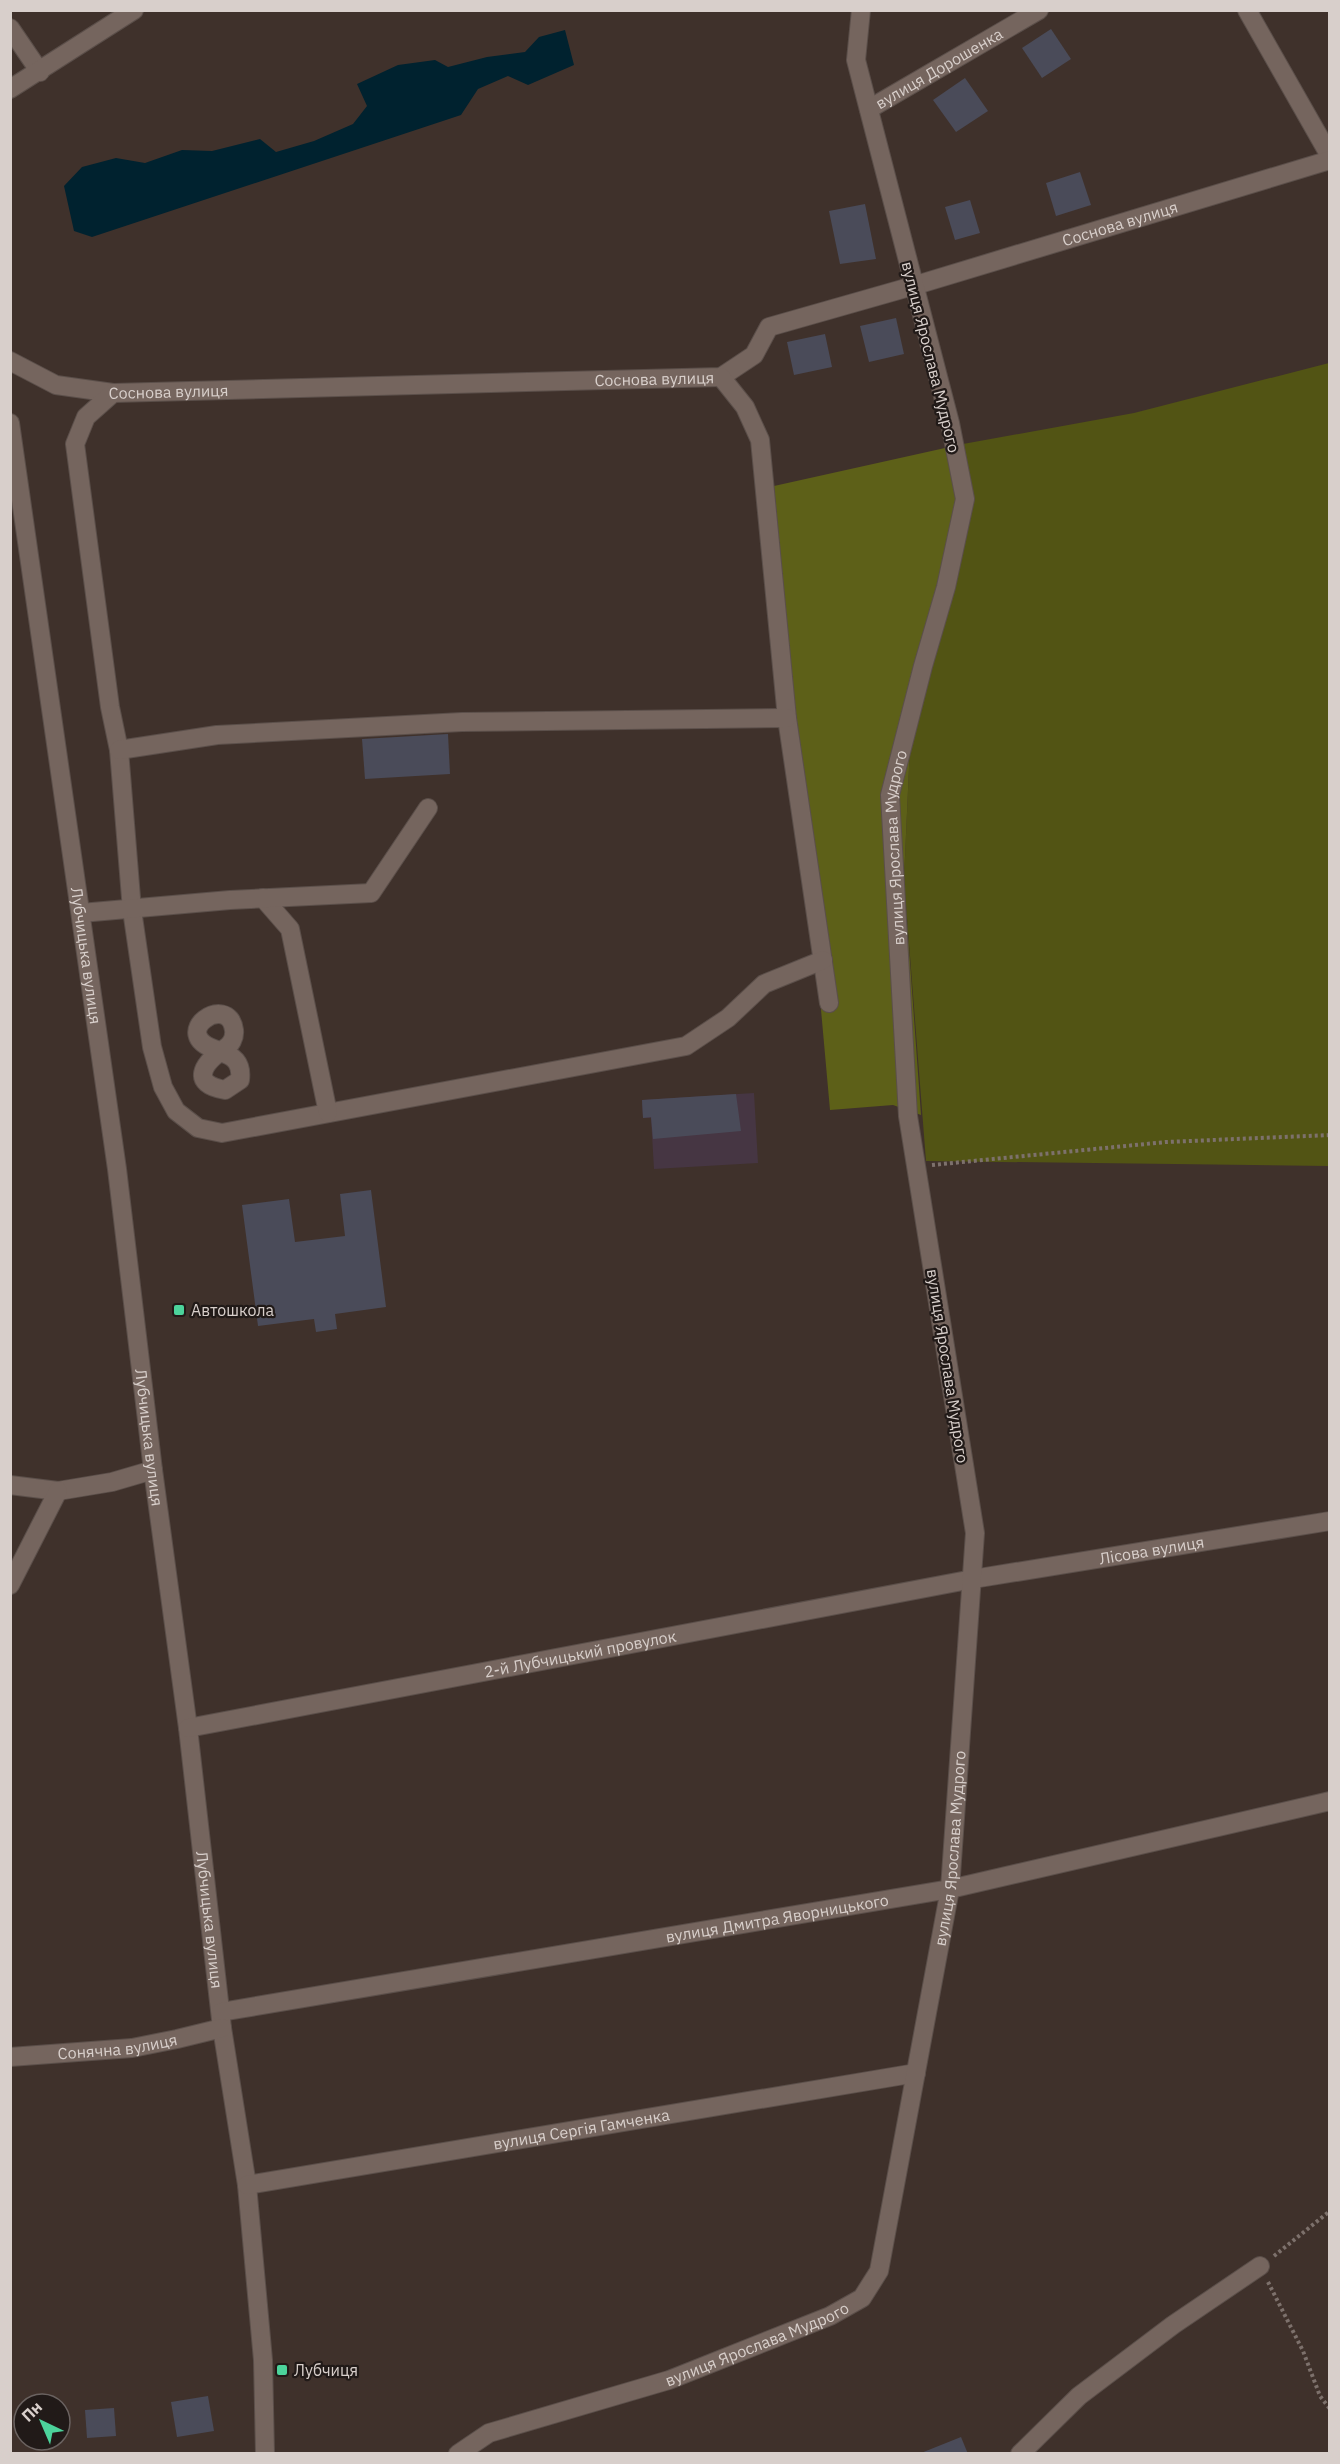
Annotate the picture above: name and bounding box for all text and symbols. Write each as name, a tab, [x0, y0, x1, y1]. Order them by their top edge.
street label: вулиця Дорошенка	[872, 23, 1007, 113]
street label: Соснова вулиця	[1060, 197, 1180, 250]
street label: вулиця Ярослава Мудрого	[898, 259, 964, 455]
street label: Соснова вулиця	[594, 367, 714, 390]
street label: Соснова вулиця	[108, 380, 229, 403]
street label: вулиця Ярослава Мудрого	[880, 748, 911, 946]
street label: Лубчицька вулиця	[67, 886, 106, 1025]
street label: вулиця Ярослава Мудрого	[923, 1267, 973, 1465]
place label: Автошкола	[191, 1300, 275, 1320]
marker: Автошкола	[172, 1303, 186, 1317]
street label: Лубчицька вулиця	[131, 1368, 168, 1507]
street label: Лісова вулиця	[1098, 1532, 1206, 1568]
street label: 2-й Лубчицький провулок	[482, 1626, 678, 1682]
street label: вулиця Ярослава Мудрого	[930, 1750, 970, 1948]
street label: Лубчицька вулиця	[192, 1850, 227, 1989]
street label: вулиця Дмитра Яворницького	[664, 1890, 890, 1947]
street label: Сонячна вулиця	[57, 2029, 179, 2063]
street label: вулиця Сергія Гамченка	[492, 2104, 672, 2154]
street label: вулиця Ярослава Мудрого	[662, 2298, 852, 2391]
place label: Лубчиця	[294, 2360, 358, 2380]
marker: Лубчиця	[275, 2363, 289, 2377]
north arrow	[12, 2392, 72, 2452]
text: Пн	[17, 2397, 46, 2426]

